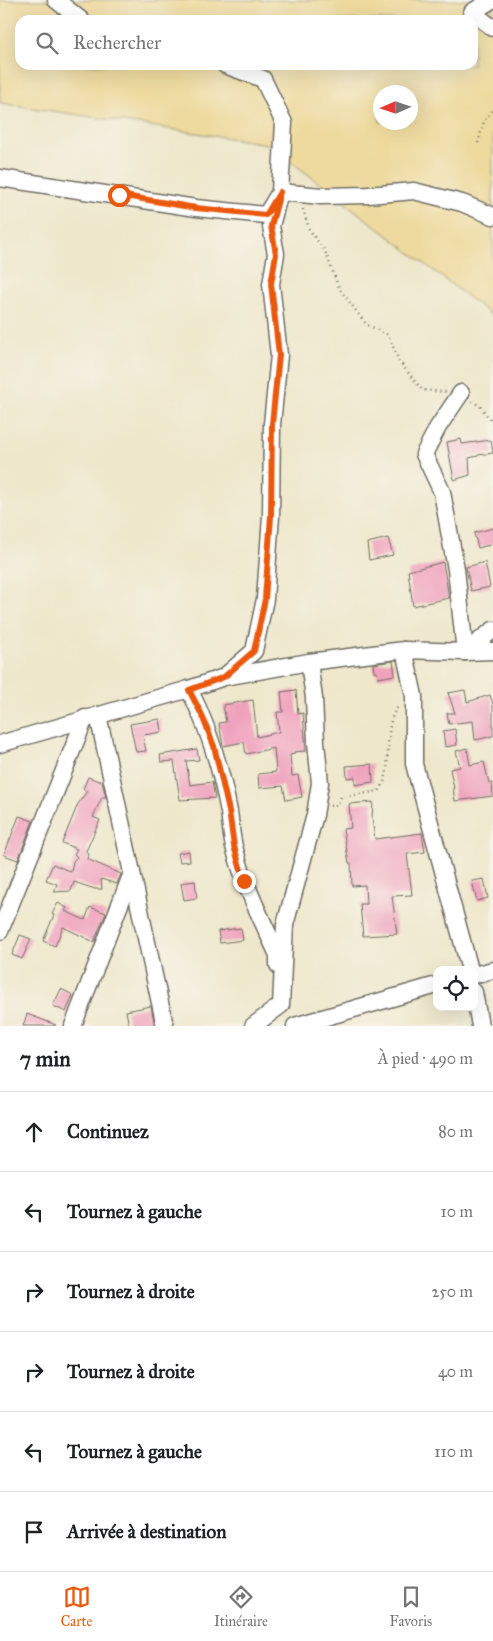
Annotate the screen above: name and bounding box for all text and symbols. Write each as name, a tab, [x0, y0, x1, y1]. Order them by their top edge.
search box	[15, 15, 478, 70]
icon: search	[33, 29, 61, 57]
text: Rechercher	[73, 31, 161, 54]
north arrow	[373, 85, 418, 130]
route start	[108, 184, 131, 207]
route end	[233, 870, 256, 893]
map controls	[433, 966, 478, 1011]
button: locate	[433, 966, 478, 1011]
text: 7 min	[20, 1046, 71, 1072]
text: À pied · 490 m	[378, 1049, 473, 1068]
icon: ahead	[20, 1118, 48, 1146]
text: Continuez	[67, 1120, 149, 1143]
text: 80 m	[438, 1122, 473, 1141]
icon: left	[20, 1198, 48, 1226]
text: Tournez à gauche	[67, 1200, 202, 1223]
text: 10 m	[441, 1202, 473, 1221]
icon: right	[20, 1278, 48, 1306]
text: Tournez à droite	[67, 1280, 195, 1303]
text: 250 m	[432, 1282, 473, 1301]
icon: right	[20, 1358, 48, 1386]
text: Tournez à droite	[67, 1360, 195, 1383]
text: 40 m	[438, 1362, 473, 1381]
icon: left	[20, 1438, 48, 1466]
text: Tournez à gauche	[67, 1440, 202, 1463]
text: 110 m	[434, 1442, 473, 1461]
icon: arrive	[20, 1518, 48, 1546]
text: Arrivée à destination	[67, 1520, 226, 1543]
tab: Carte	[61, 1583, 92, 1630]
tab: Itinéraire	[214, 1583, 268, 1630]
tab: Favoris	[390, 1583, 432, 1630]

